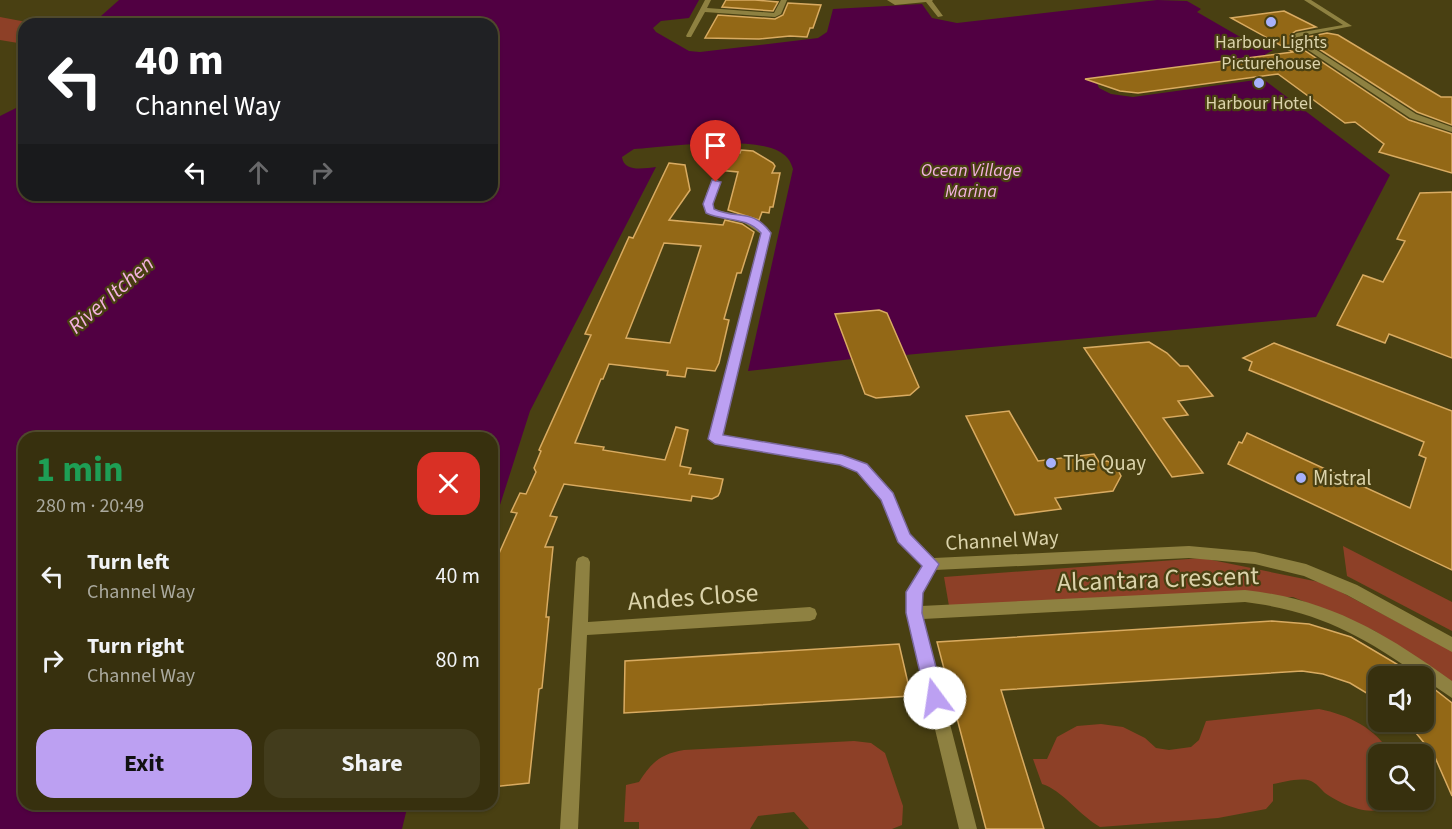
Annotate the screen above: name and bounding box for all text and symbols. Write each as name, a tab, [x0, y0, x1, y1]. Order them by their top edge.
marker: Harbour Lights Picturehouse	[1264, 15, 1278, 29]
place label: Harbour Lights Picturehouse	[1215, 30, 1327, 76]
text: 40 m	[135, 31, 224, 91]
icon: left	[36, 42, 114, 120]
marker: Harbour Hotel	[1252, 76, 1266, 90]
text: Channel Way	[135, 87, 281, 126]
place label: Harbour Hotel	[1206, 91, 1312, 116]
pin	[690, 120, 741, 182]
icon: arrive	[699, 129, 732, 162]
icon: left	[179, 156, 212, 189]
icon: ahead	[242, 156, 275, 189]
icon: right	[305, 156, 338, 189]
water label: Ocean Village Marina	[921, 158, 1022, 204]
water label: River Itchen	[61, 248, 161, 342]
text: 1 min	[36, 444, 124, 495]
place label: The Quay	[1063, 448, 1146, 478]
button: close	[417, 452, 480, 515]
marker: The Quay	[1044, 456, 1058, 470]
place label: Mistral	[1313, 463, 1372, 493]
marker: Mistral	[1294, 471, 1308, 485]
text: 280 m · 20:49	[36, 492, 144, 520]
street label: Channel Way	[945, 522, 1060, 558]
text: Turn left	[87, 546, 169, 578]
street label: Alcantara Crescent	[1056, 557, 1260, 601]
icon: left	[36, 560, 69, 593]
text: 40 m	[435, 560, 480, 592]
street label: Andes Close	[626, 574, 760, 620]
text: Channel Way	[87, 578, 195, 606]
text: Turn right	[87, 630, 184, 662]
icon: right	[36, 644, 69, 677]
text: 80 m	[435, 644, 480, 676]
text: Channel Way	[87, 662, 195, 690]
position arrow	[903, 666, 967, 730]
map controls	[1368, 666, 1434, 810]
button: sound	[1368, 666, 1434, 732]
button: Exit	[36, 729, 252, 798]
button: Share	[264, 729, 480, 798]
button: search	[1368, 744, 1434, 810]

